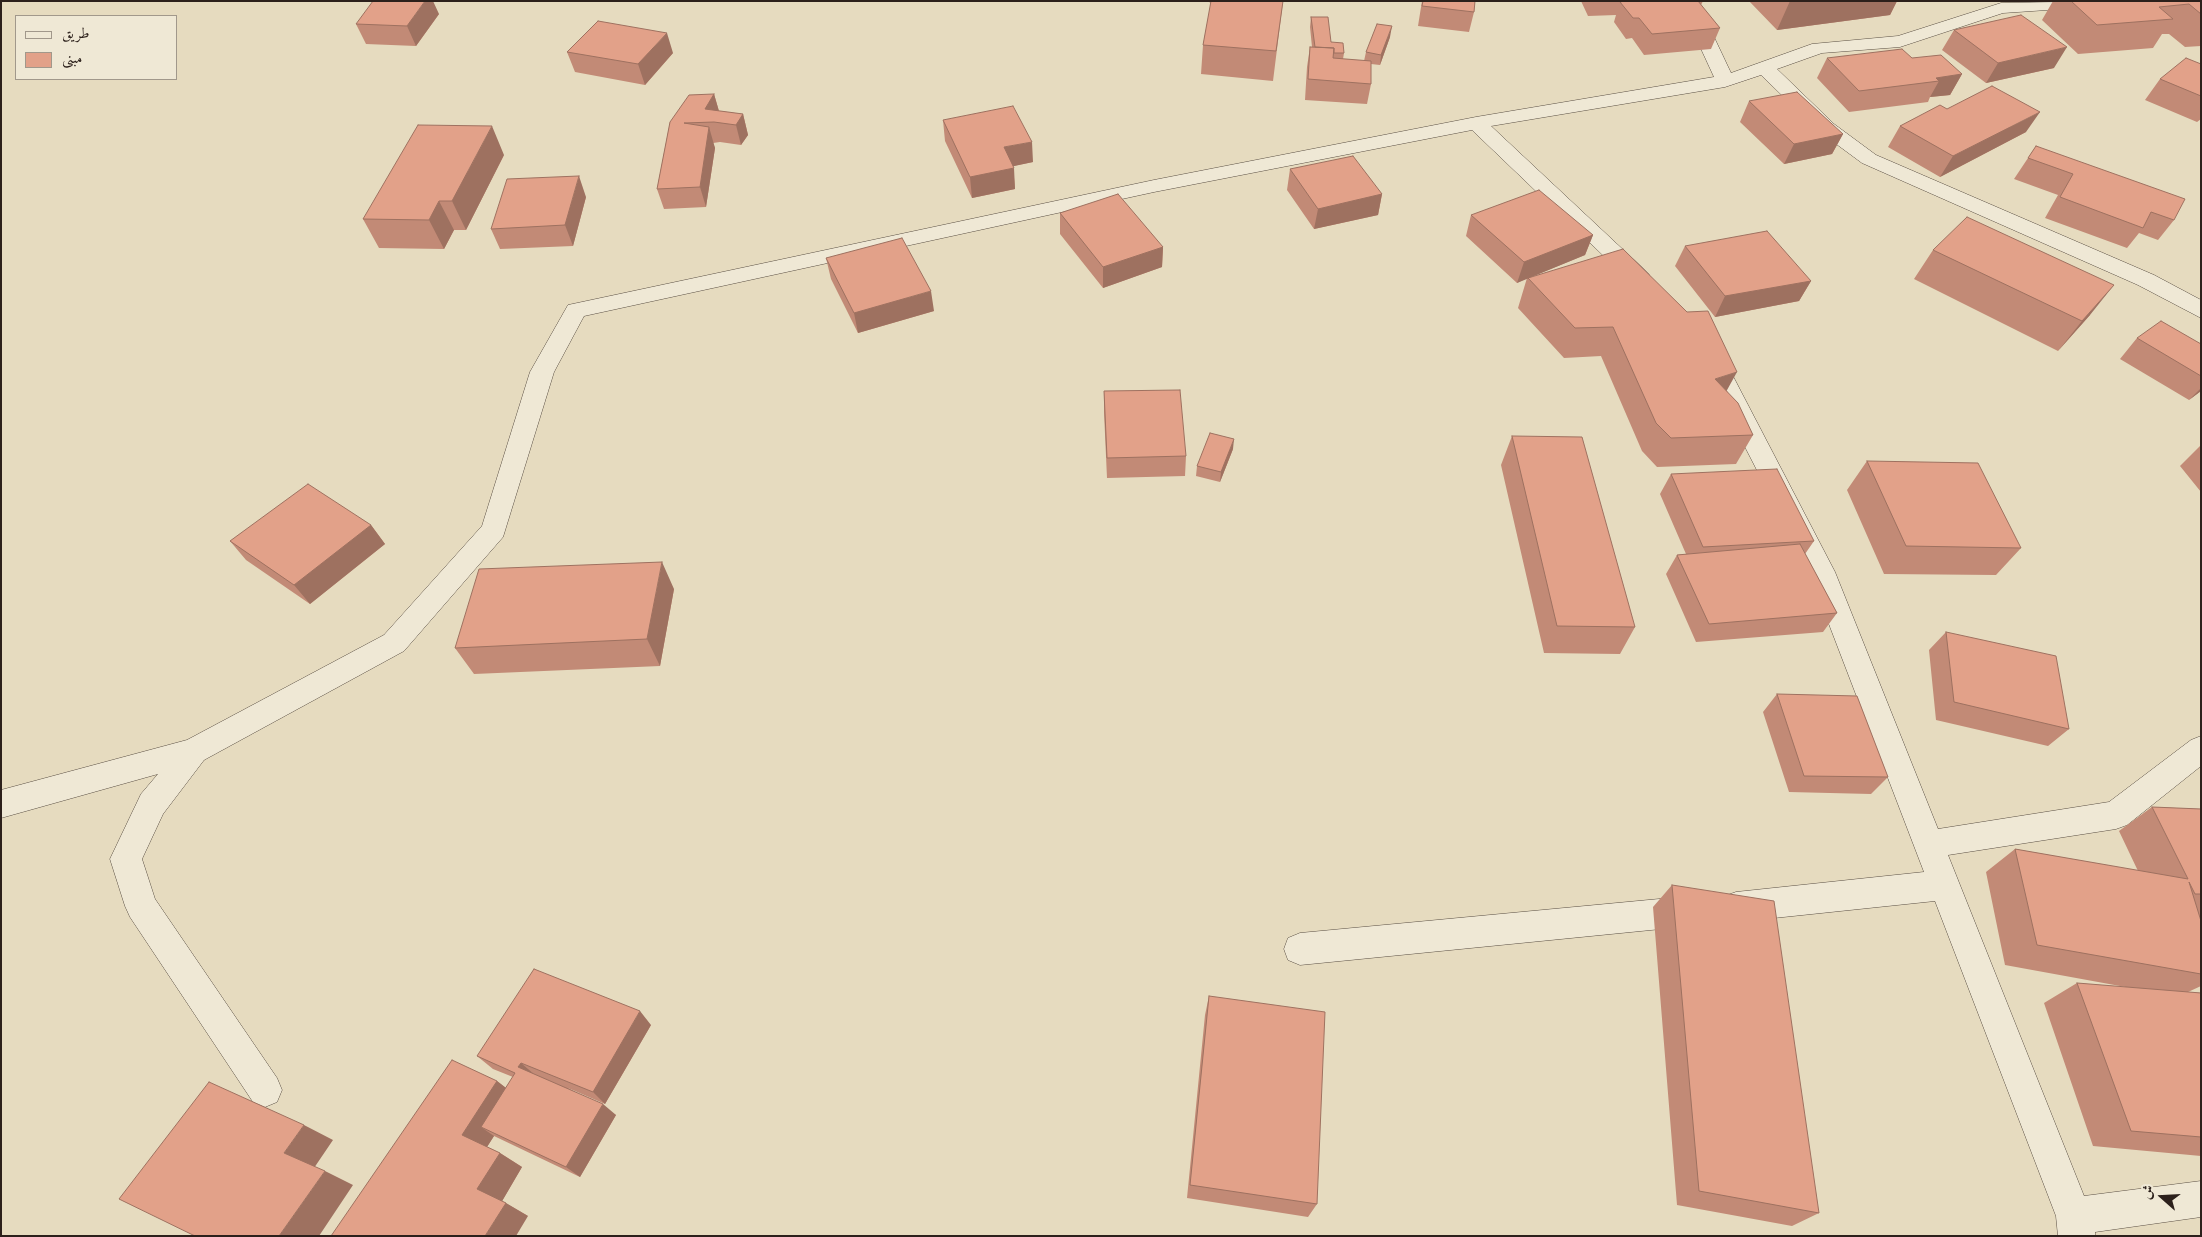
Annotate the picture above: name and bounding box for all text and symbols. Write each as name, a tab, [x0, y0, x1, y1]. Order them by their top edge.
legend	[15, 15, 178, 80]
text: طريق	[62, 24, 89, 42]
text: مبنى	[62, 49, 82, 67]
north arrow	[2137, 1172, 2187, 1222]
text: ش	[2137, 1183, 2158, 1201]

